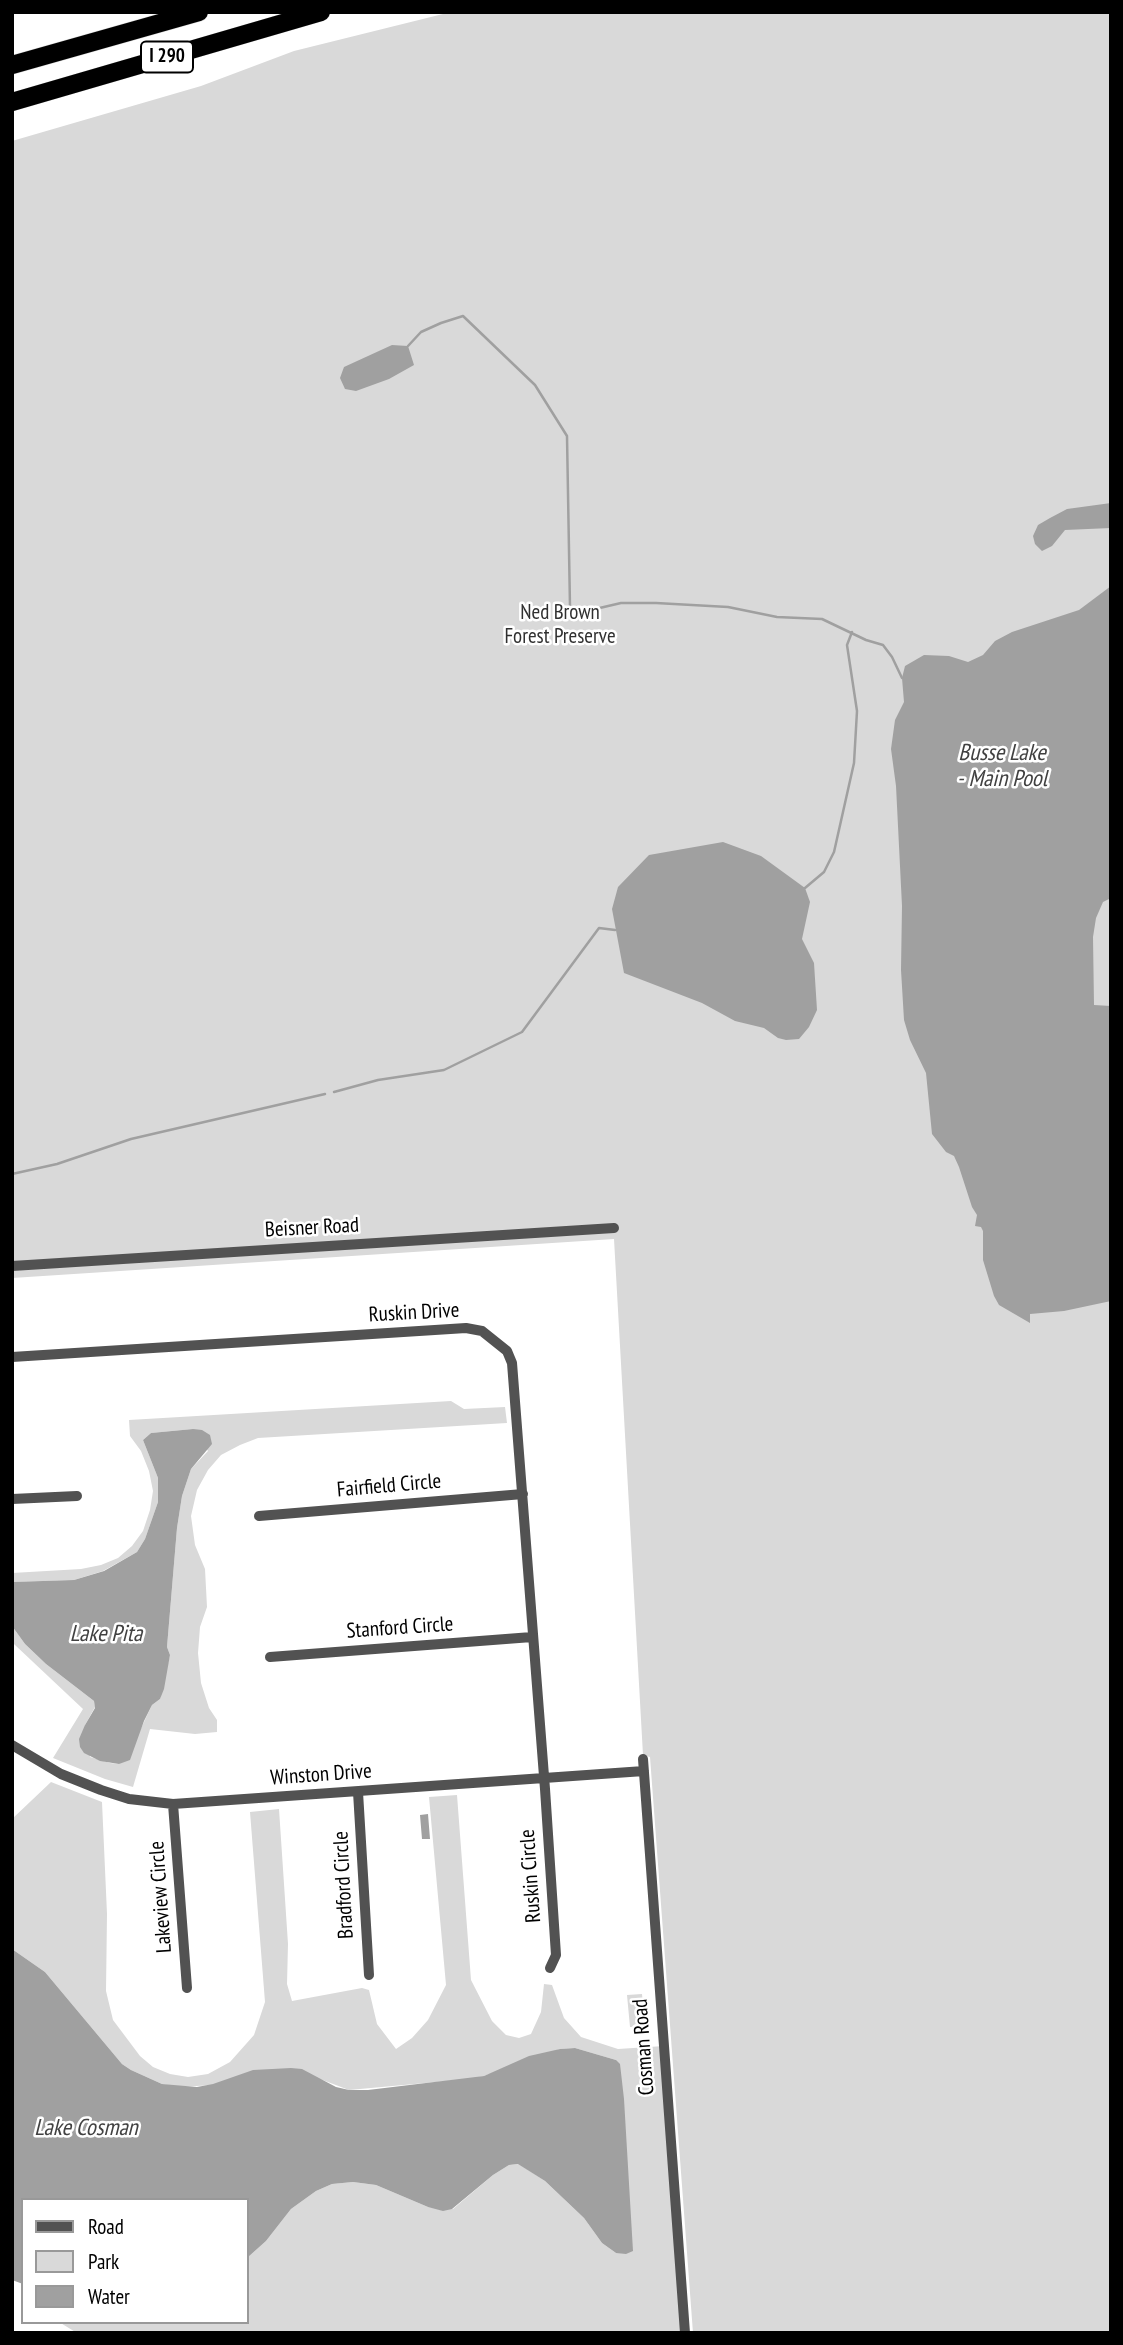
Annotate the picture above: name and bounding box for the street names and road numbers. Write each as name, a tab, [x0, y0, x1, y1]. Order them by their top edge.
road number: I 290	[141, 41, 193, 72]
street label: Beisner Road	[264, 1213, 360, 1243]
street label: Ruskin Drive	[368, 1298, 460, 1328]
street label: Fairfield Circle	[336, 1469, 442, 1503]
street label: Stanford Circle	[346, 1612, 454, 1644]
street label: Winston Drive	[269, 1759, 373, 1791]
street label: Ruskin Circle	[515, 1828, 547, 1924]
street label: Bradford Circle	[329, 1831, 359, 1939]
street label: Lakeview Circle	[145, 1840, 177, 1954]
street label: Cosman Road	[628, 1998, 660, 2096]

